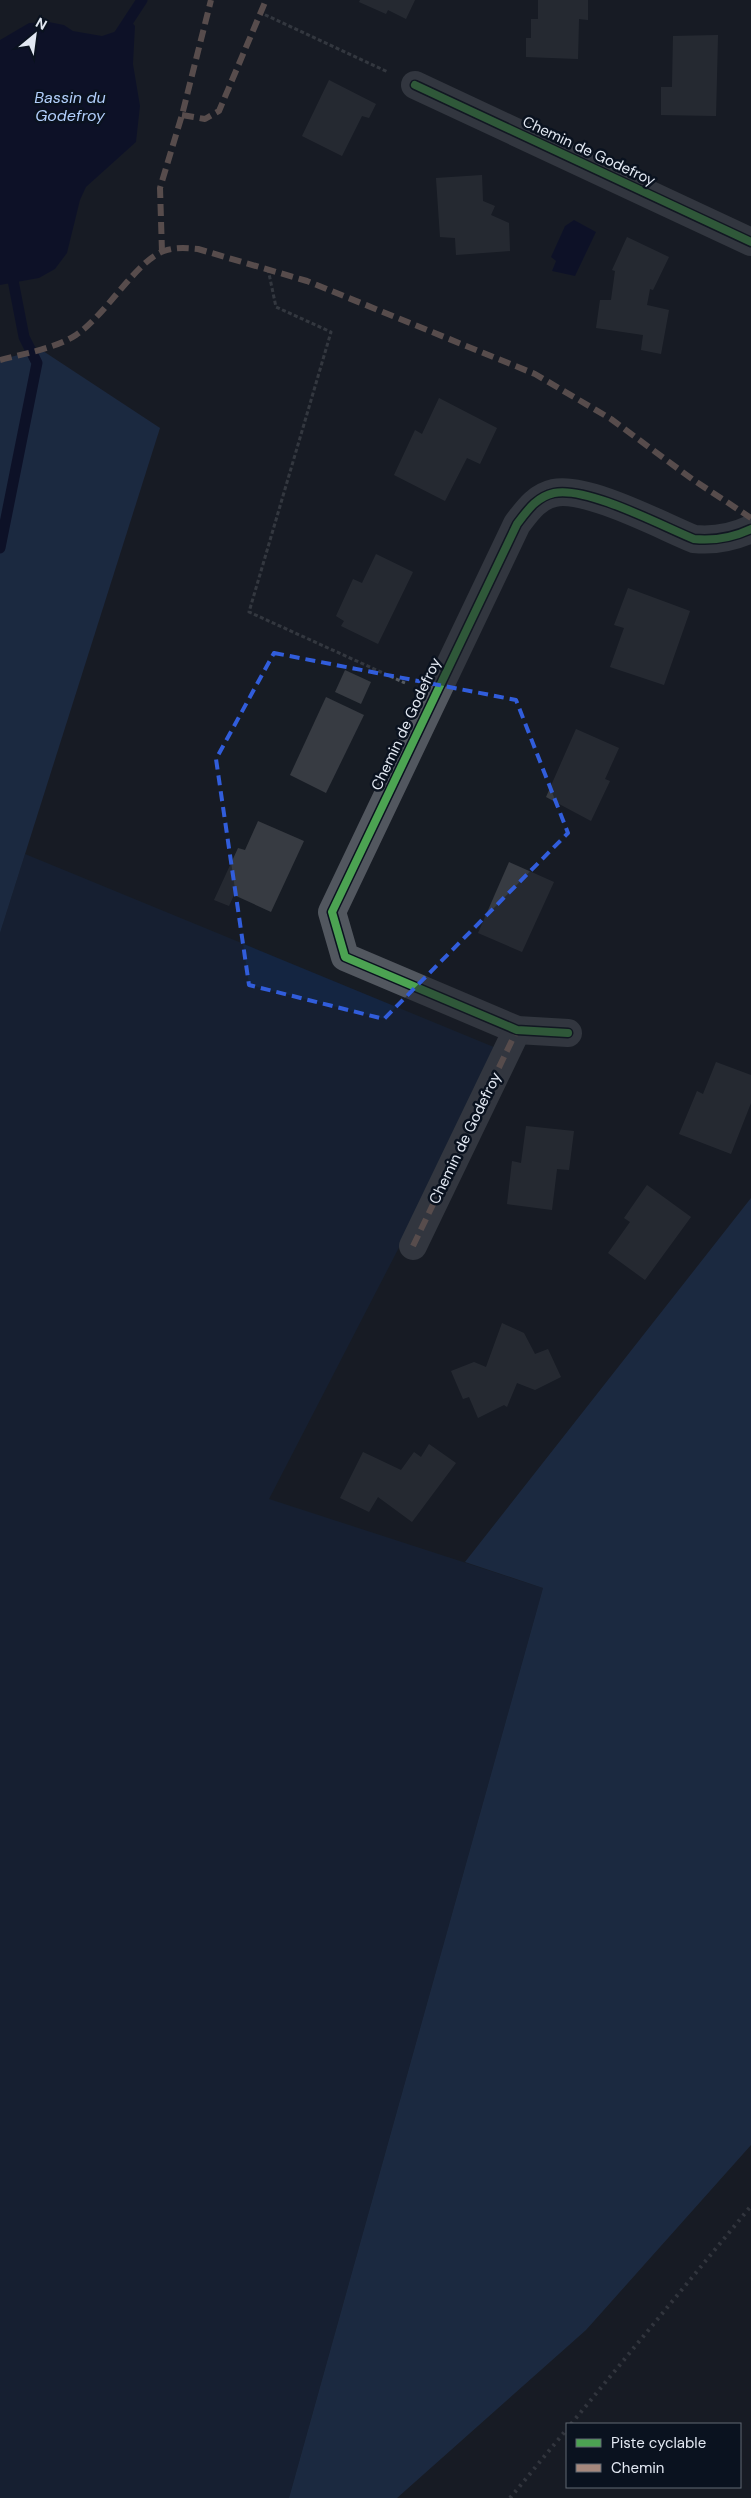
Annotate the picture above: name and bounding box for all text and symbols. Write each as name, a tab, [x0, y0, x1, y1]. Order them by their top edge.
north arrow	[10, 10, 60, 60]
text: N	[32, 13, 50, 34]
water label: Bassin du Godefroy	[34, 87, 106, 126]
street label: Chemin de Godefroy	[519, 111, 659, 191]
street label: Chemin de Godefroy	[366, 654, 446, 794]
street label: Chemin de Godefroy	[424, 1068, 506, 1207]
legend	[566, 2423, 741, 2488]
text: Piste cyclable	[611, 2433, 706, 2453]
text: Chemin	[611, 2458, 664, 2478]

